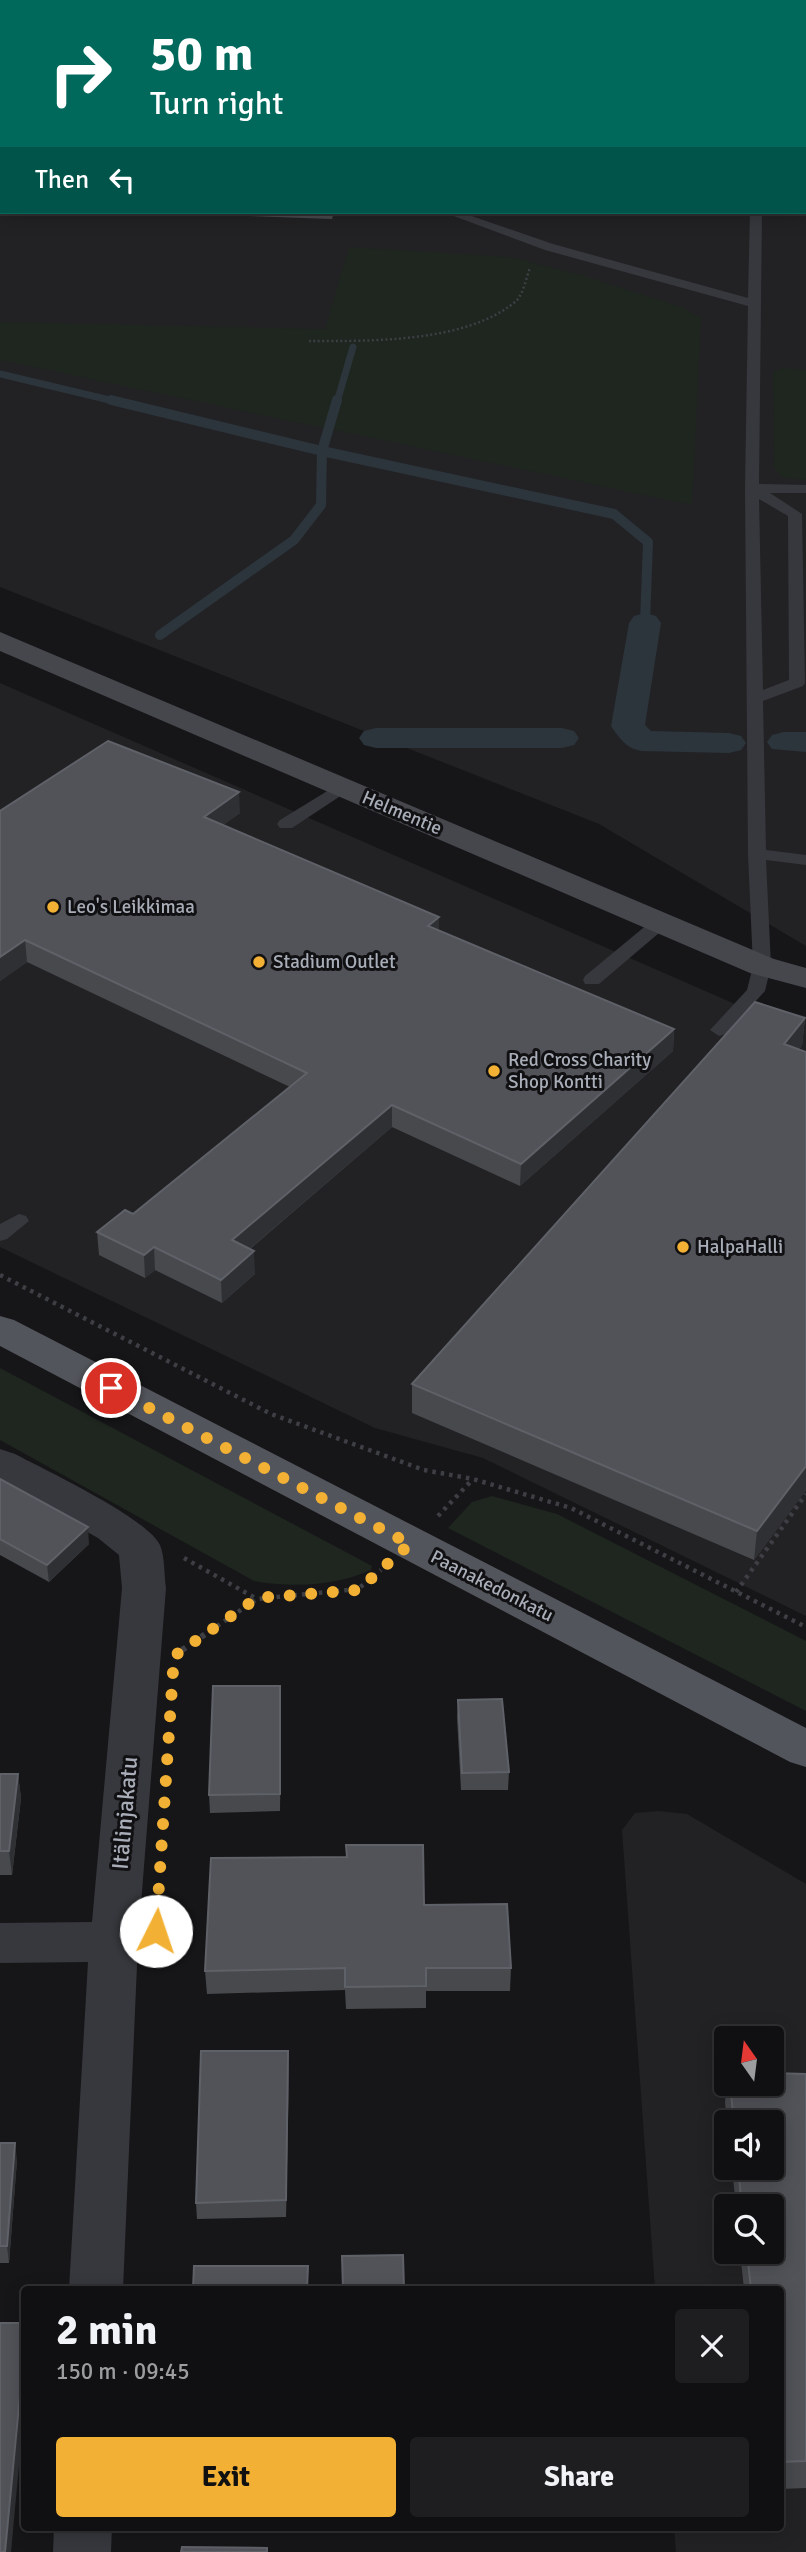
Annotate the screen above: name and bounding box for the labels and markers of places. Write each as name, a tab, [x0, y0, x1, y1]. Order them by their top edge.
place label: Leo's Leikkimaa	[67, 895, 195, 919]
marker: Leo's Leikkimaa	[45, 899, 61, 915]
place label: Stadium Outlet	[273, 950, 396, 974]
marker: Stadium Outlet	[251, 954, 267, 970]
place label: Red Cross Charity Shop Kontti	[508, 1048, 651, 1094]
marker: Red Cross Charity Shop Kontti	[486, 1063, 502, 1079]
place label: HalpaHalli	[697, 1235, 783, 1259]
marker: HalpaHalli	[675, 1239, 691, 1255]
pin	[81, 1358, 141, 1418]

